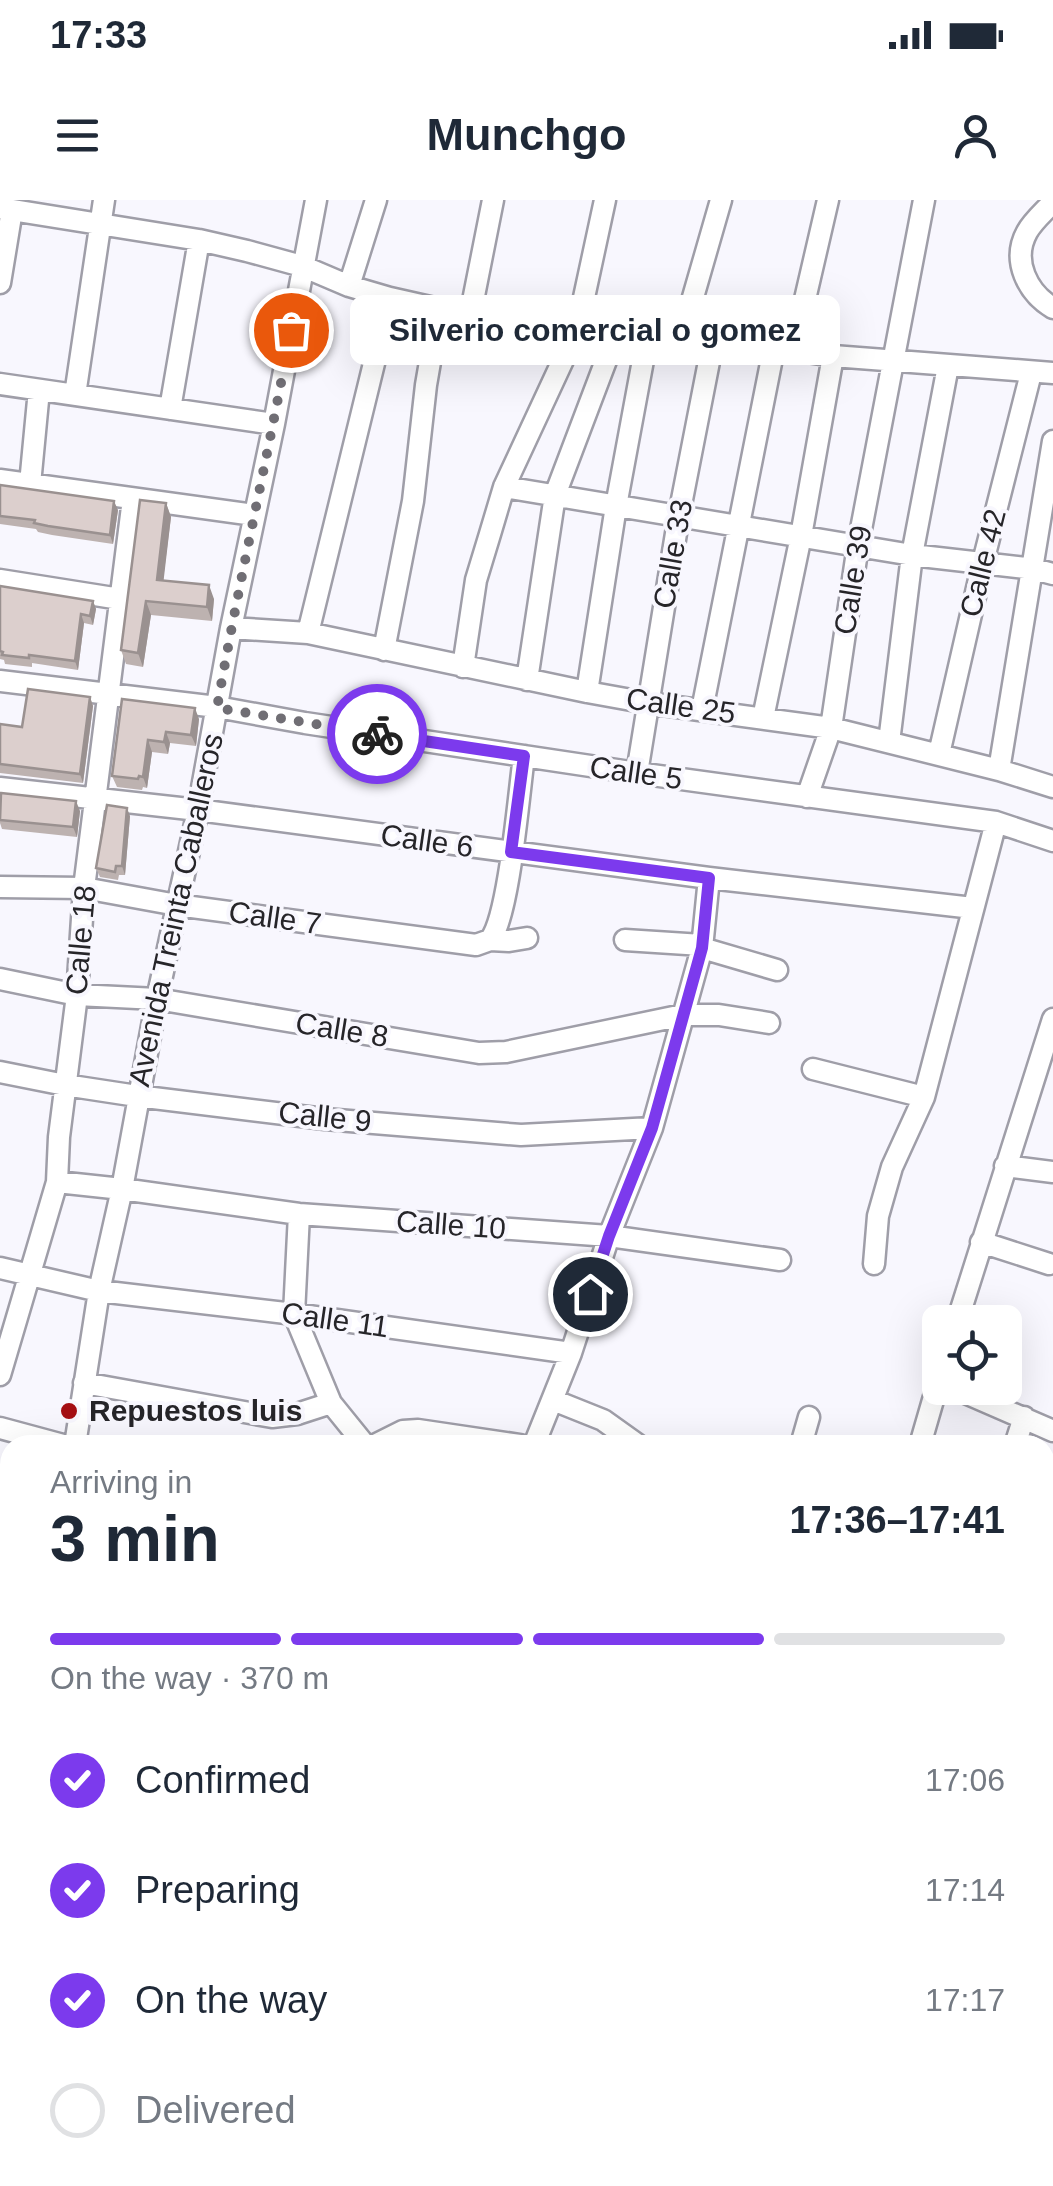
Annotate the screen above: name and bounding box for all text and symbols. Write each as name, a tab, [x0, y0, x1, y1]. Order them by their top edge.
text: 17:33	[50, 14, 147, 56]
icon: menu	[50, 108, 105, 163]
icon: person	[948, 108, 1003, 163]
text: Munchgo	[427, 109, 626, 160]
pin	[249, 288, 334, 373]
callout: Silverio comercial o gomez	[351, 295, 841, 365]
icon: bag	[264, 303, 319, 358]
text: Silverio comercial o gomez	[389, 312, 801, 348]
street label: Calle 33	[647, 497, 698, 611]
street label: Calle 42	[953, 505, 1012, 620]
street label: Calle 39	[828, 523, 877, 637]
street label: Calle 25	[624, 682, 738, 730]
courier	[327, 684, 427, 784]
icon: bike	[350, 707, 405, 762]
street label: Avenida Treinta Caballeros	[122, 731, 229, 1089]
street label: Calle 5	[588, 750, 685, 795]
street label: Calle 6	[379, 818, 476, 863]
street label: Calle 18	[59, 884, 102, 996]
street label: Calle 7	[227, 895, 324, 940]
street label: Calle 8	[293, 1006, 391, 1053]
street label: Calle 9	[277, 1095, 373, 1138]
street label: Calle 10	[395, 1204, 507, 1245]
pin	[548, 1252, 633, 1337]
icon: home	[563, 1267, 618, 1322]
street label: Calle 11	[279, 1296, 391, 1343]
map controls	[922, 1305, 1022, 1405]
button: locate	[922, 1305, 1022, 1405]
place label: Repuestos luis	[89, 1394, 302, 1427]
marker: Repuestos luis	[58, 1400, 80, 1422]
text: Arriving in	[50, 1464, 192, 1500]
text: 17:36–17:41	[789, 1499, 1005, 1541]
text: 3 min	[50, 1502, 220, 1575]
text: On the way · 370 m	[50, 1660, 329, 1696]
icon: check	[50, 1753, 105, 1808]
text: Confirmed	[135, 1759, 310, 1801]
text: 17:06	[925, 1762, 1005, 1798]
icon: check	[50, 1863, 105, 1918]
text: Preparing	[135, 1869, 300, 1911]
text: 17:14	[925, 1872, 1005, 1908]
icon: check	[50, 1973, 105, 2028]
text: On the way	[135, 1979, 327, 2021]
text: 17:17	[925, 1982, 1005, 2018]
text: Delivered	[135, 2089, 296, 2131]

